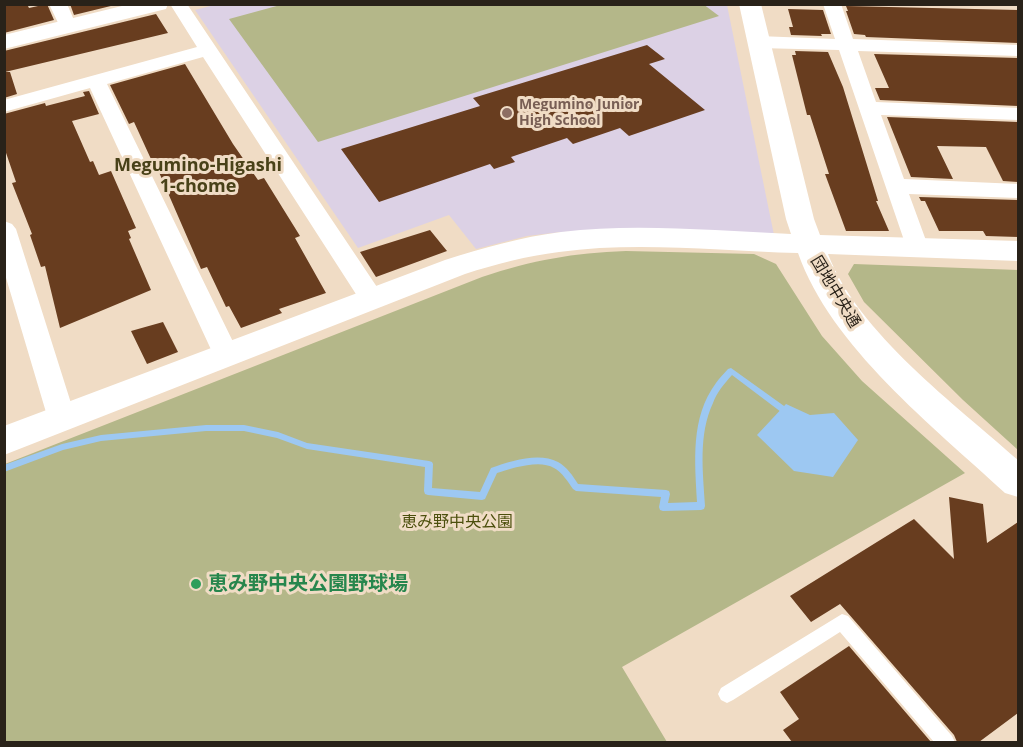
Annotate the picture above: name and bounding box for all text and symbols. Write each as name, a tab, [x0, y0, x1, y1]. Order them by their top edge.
place label: Megumino Junior High School	[519, 97, 639, 130]
marker: Megumino Junior High School	[500, 106, 514, 120]
district label: Megumino-Higashi 1-chome	[114, 155, 282, 198]
street label: 団地中央通	[806, 253, 864, 331]
park label: 恵み野中央公園	[401, 512, 513, 532]
place label: 恵み野中央公園野球場	[208, 572, 408, 596]
marker: 恵み野中央公園野球場	[189, 577, 203, 591]

